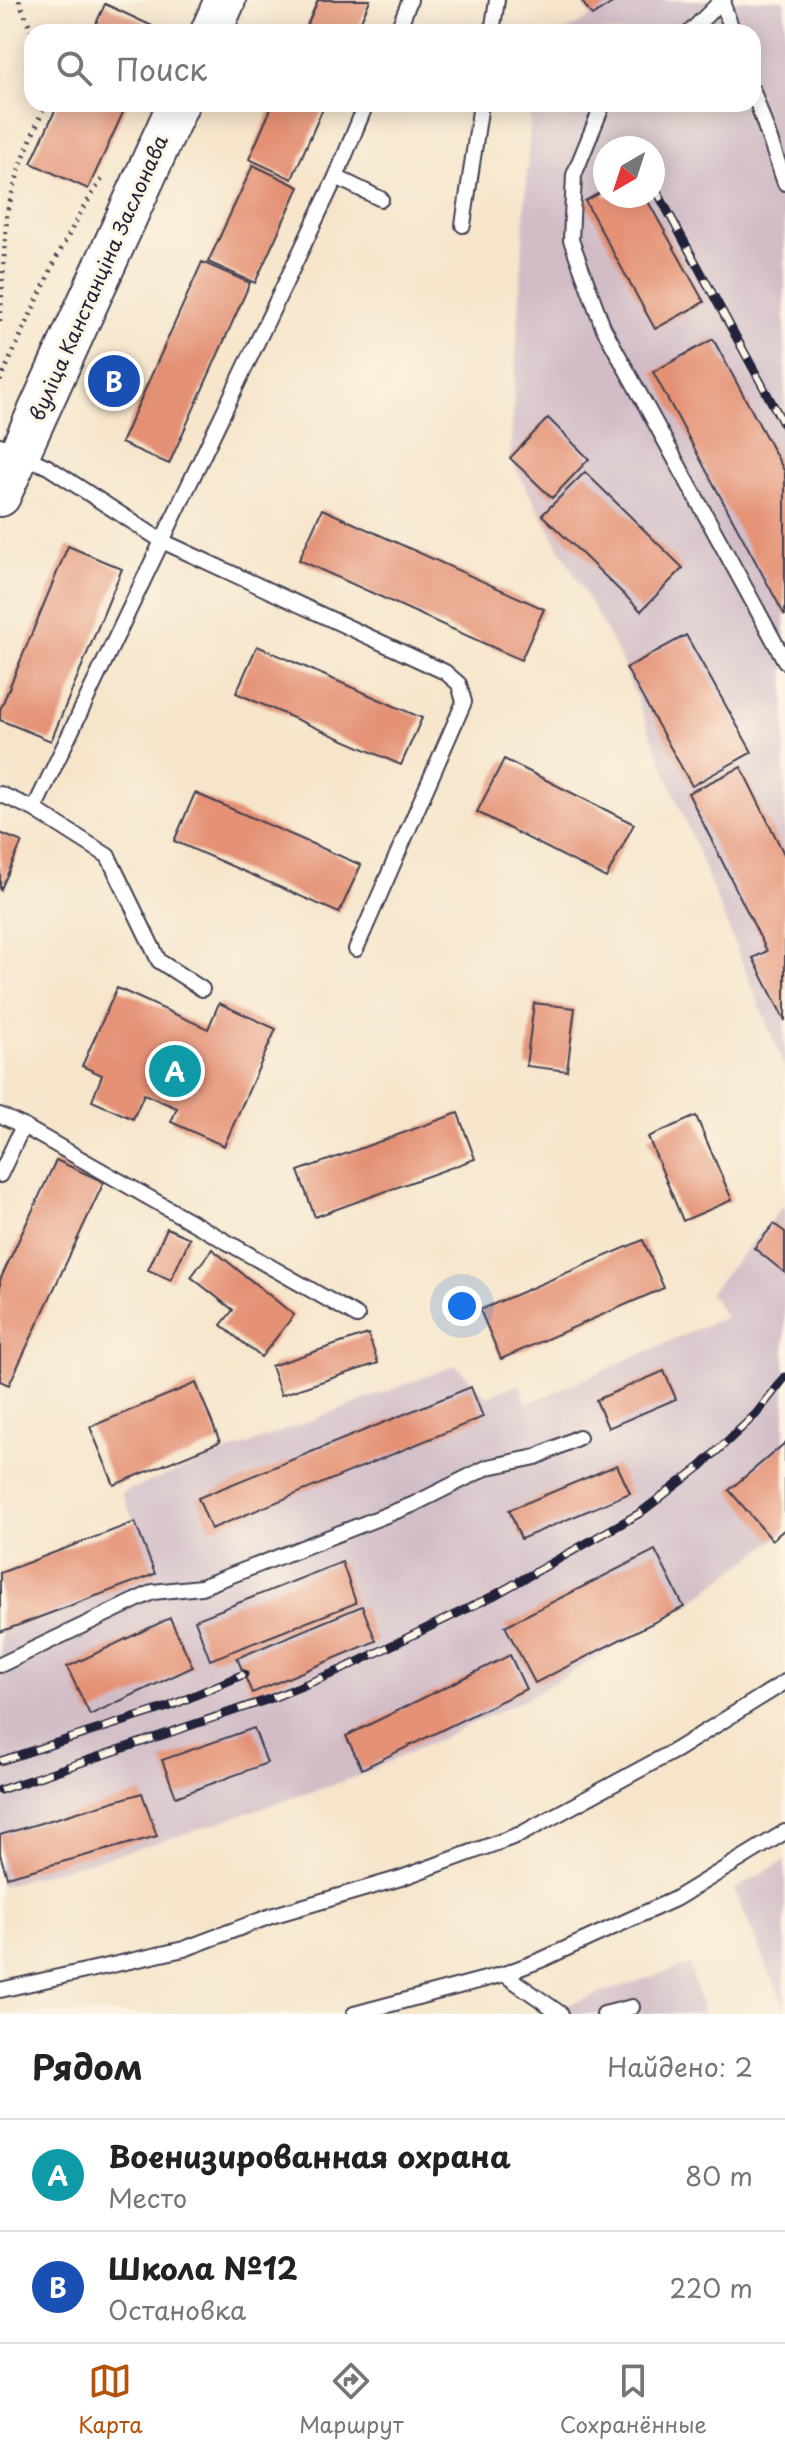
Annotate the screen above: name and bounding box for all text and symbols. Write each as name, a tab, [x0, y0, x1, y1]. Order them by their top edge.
search box	[24, 24, 761, 112]
icon: search	[52, 46, 96, 90]
text: Поиск	[116, 46, 207, 91]
street label: вуліца Канстанціна Заслонава	[21, 129, 175, 425]
north arrow	[593, 136, 665, 208]
pin: B	[88, 351, 140, 411]
pin: A	[149, 1041, 201, 1101]
your location	[442, 1286, 482, 1326]
text: Рядом	[32, 2040, 143, 2092]
text: Найдено: 2	[607, 2047, 753, 2086]
text: Военизированная охрана	[108, 2133, 511, 2178]
text: A	[48, 2156, 68, 2195]
text: 80 m	[685, 2156, 753, 2195]
text: Место	[108, 2178, 187, 2217]
text: Школа №12	[108, 2245, 298, 2290]
text: B	[49, 2268, 67, 2307]
text: 220 m	[669, 2268, 753, 2307]
text: Остановка	[108, 2290, 246, 2329]
tab: Карта	[78, 2359, 143, 2440]
tab: Маршрут	[299, 2359, 403, 2440]
tab: Сохранённые	[560, 2359, 707, 2440]

